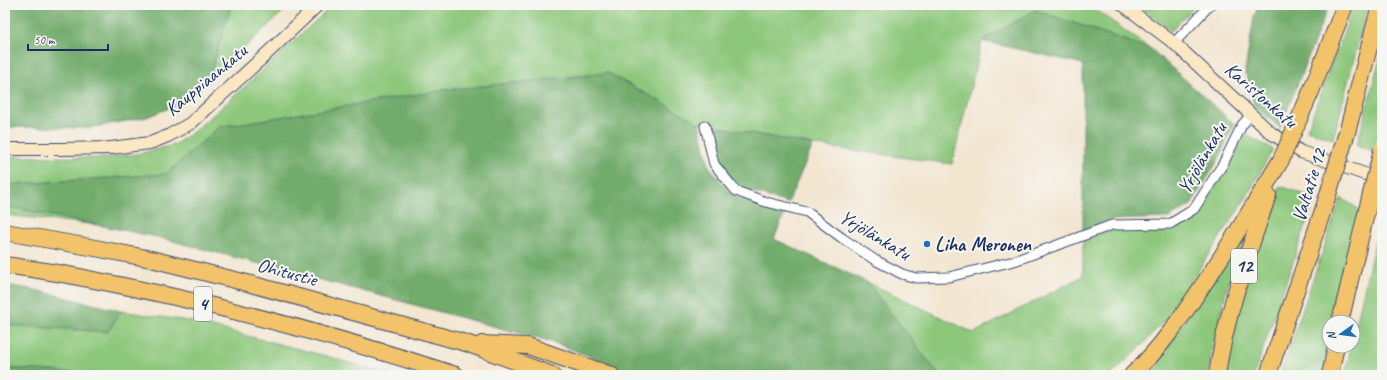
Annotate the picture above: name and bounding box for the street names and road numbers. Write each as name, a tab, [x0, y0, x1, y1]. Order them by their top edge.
street label: Kauppiaankatu	[160, 37, 253, 122]
street label: Karistonkatu	[1219, 57, 1304, 134]
street label: Yrjölänkatu	[1172, 116, 1233, 198]
street label: Valtatie 12	[1286, 143, 1333, 225]
street label: Yrjölänkatu	[835, 204, 916, 267]
road number: 12	[1231, 249, 1257, 283]
street label: Ohitustie	[254, 252, 321, 292]
road number: 4	[194, 287, 212, 321]

